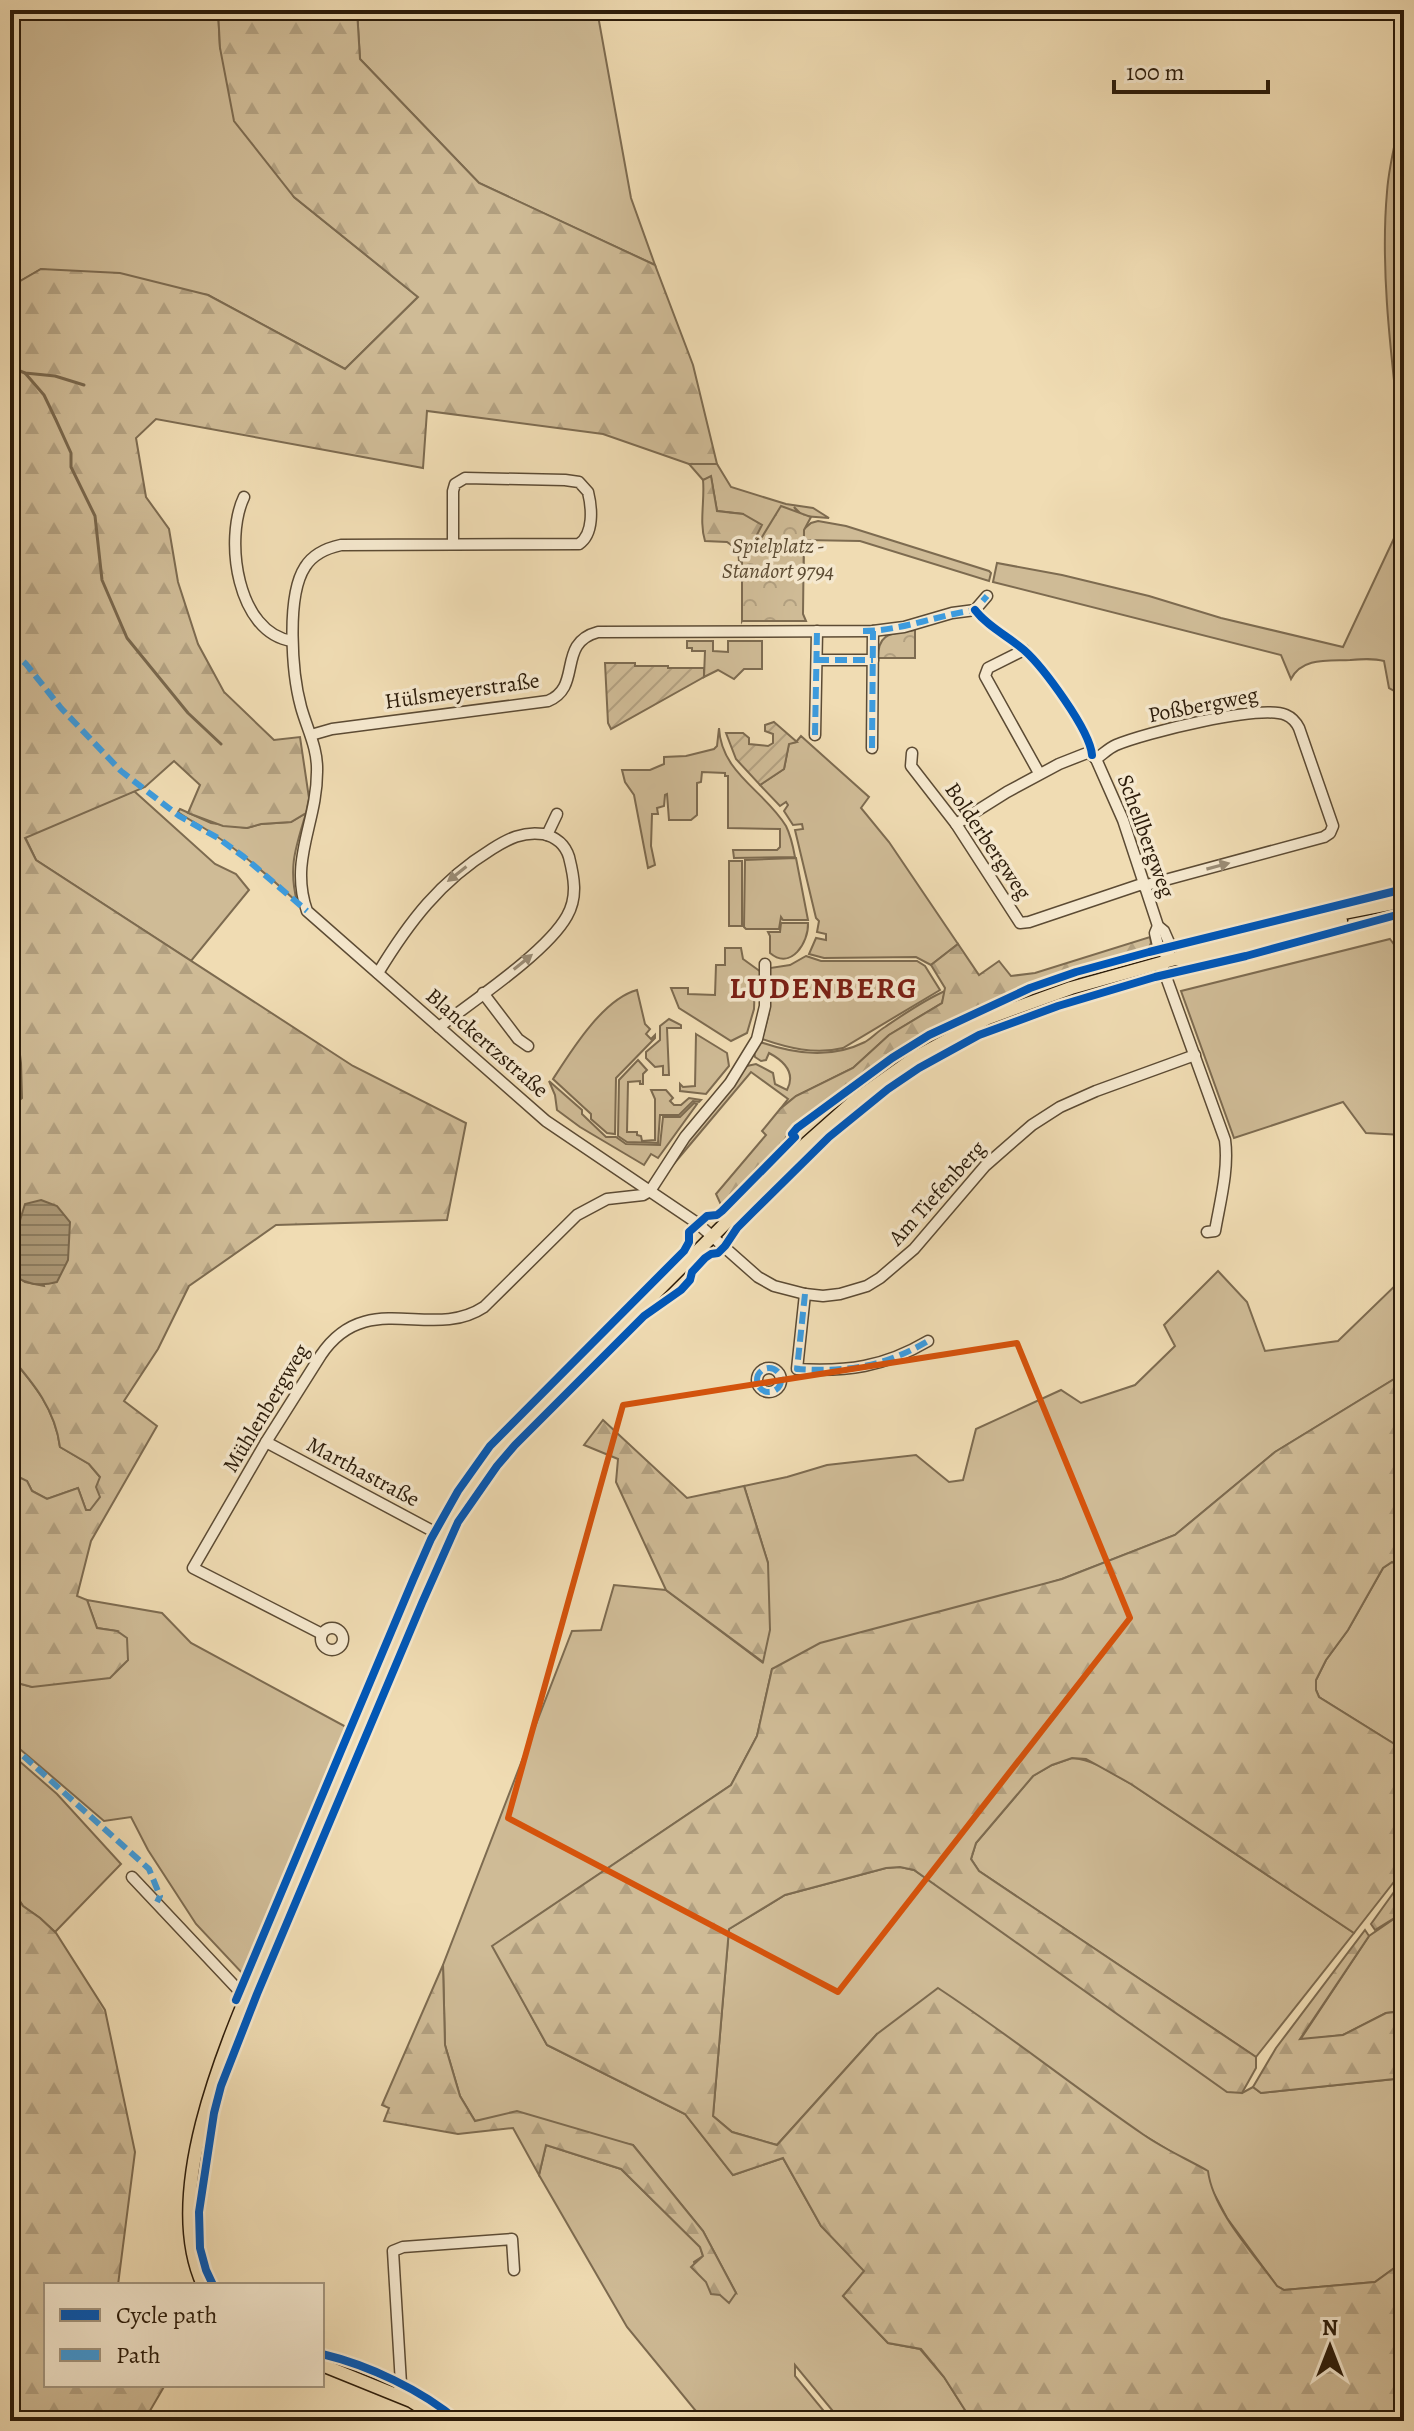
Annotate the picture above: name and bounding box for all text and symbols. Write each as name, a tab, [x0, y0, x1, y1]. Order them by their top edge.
scale bar	[1114, 44, 1268, 94]
text: 100 m	[1126, 56, 1185, 88]
park label: Spielplatz - Standort 9794	[722, 531, 834, 586]
street label: Hülsmeyerstraße	[383, 665, 541, 717]
street label: Poßbergweg	[1145, 680, 1261, 730]
street label: Schellbergweg	[1110, 770, 1182, 902]
street label: Bolderbergweg	[938, 776, 1038, 906]
one-way arrow	[1206, 859, 1231, 871]
one-way arrow	[447, 865, 467, 882]
one-way arrow	[513, 954, 533, 971]
district label: LUDENBERG	[729, 968, 919, 1008]
street label: Blanckertzstraße	[419, 981, 555, 1105]
street label: Am Tiefenberg	[881, 1134, 992, 1253]
street label: Mühlenbergweg	[216, 1338, 316, 1478]
street label: Marthastraße	[301, 1430, 425, 1514]
legend	[44, 2283, 324, 2387]
text: Cycle path	[116, 2299, 217, 2331]
north arrow	[1290, 2307, 1370, 2387]
text: N	[1322, 2313, 1338, 2343]
text: Path	[116, 2339, 161, 2371]

